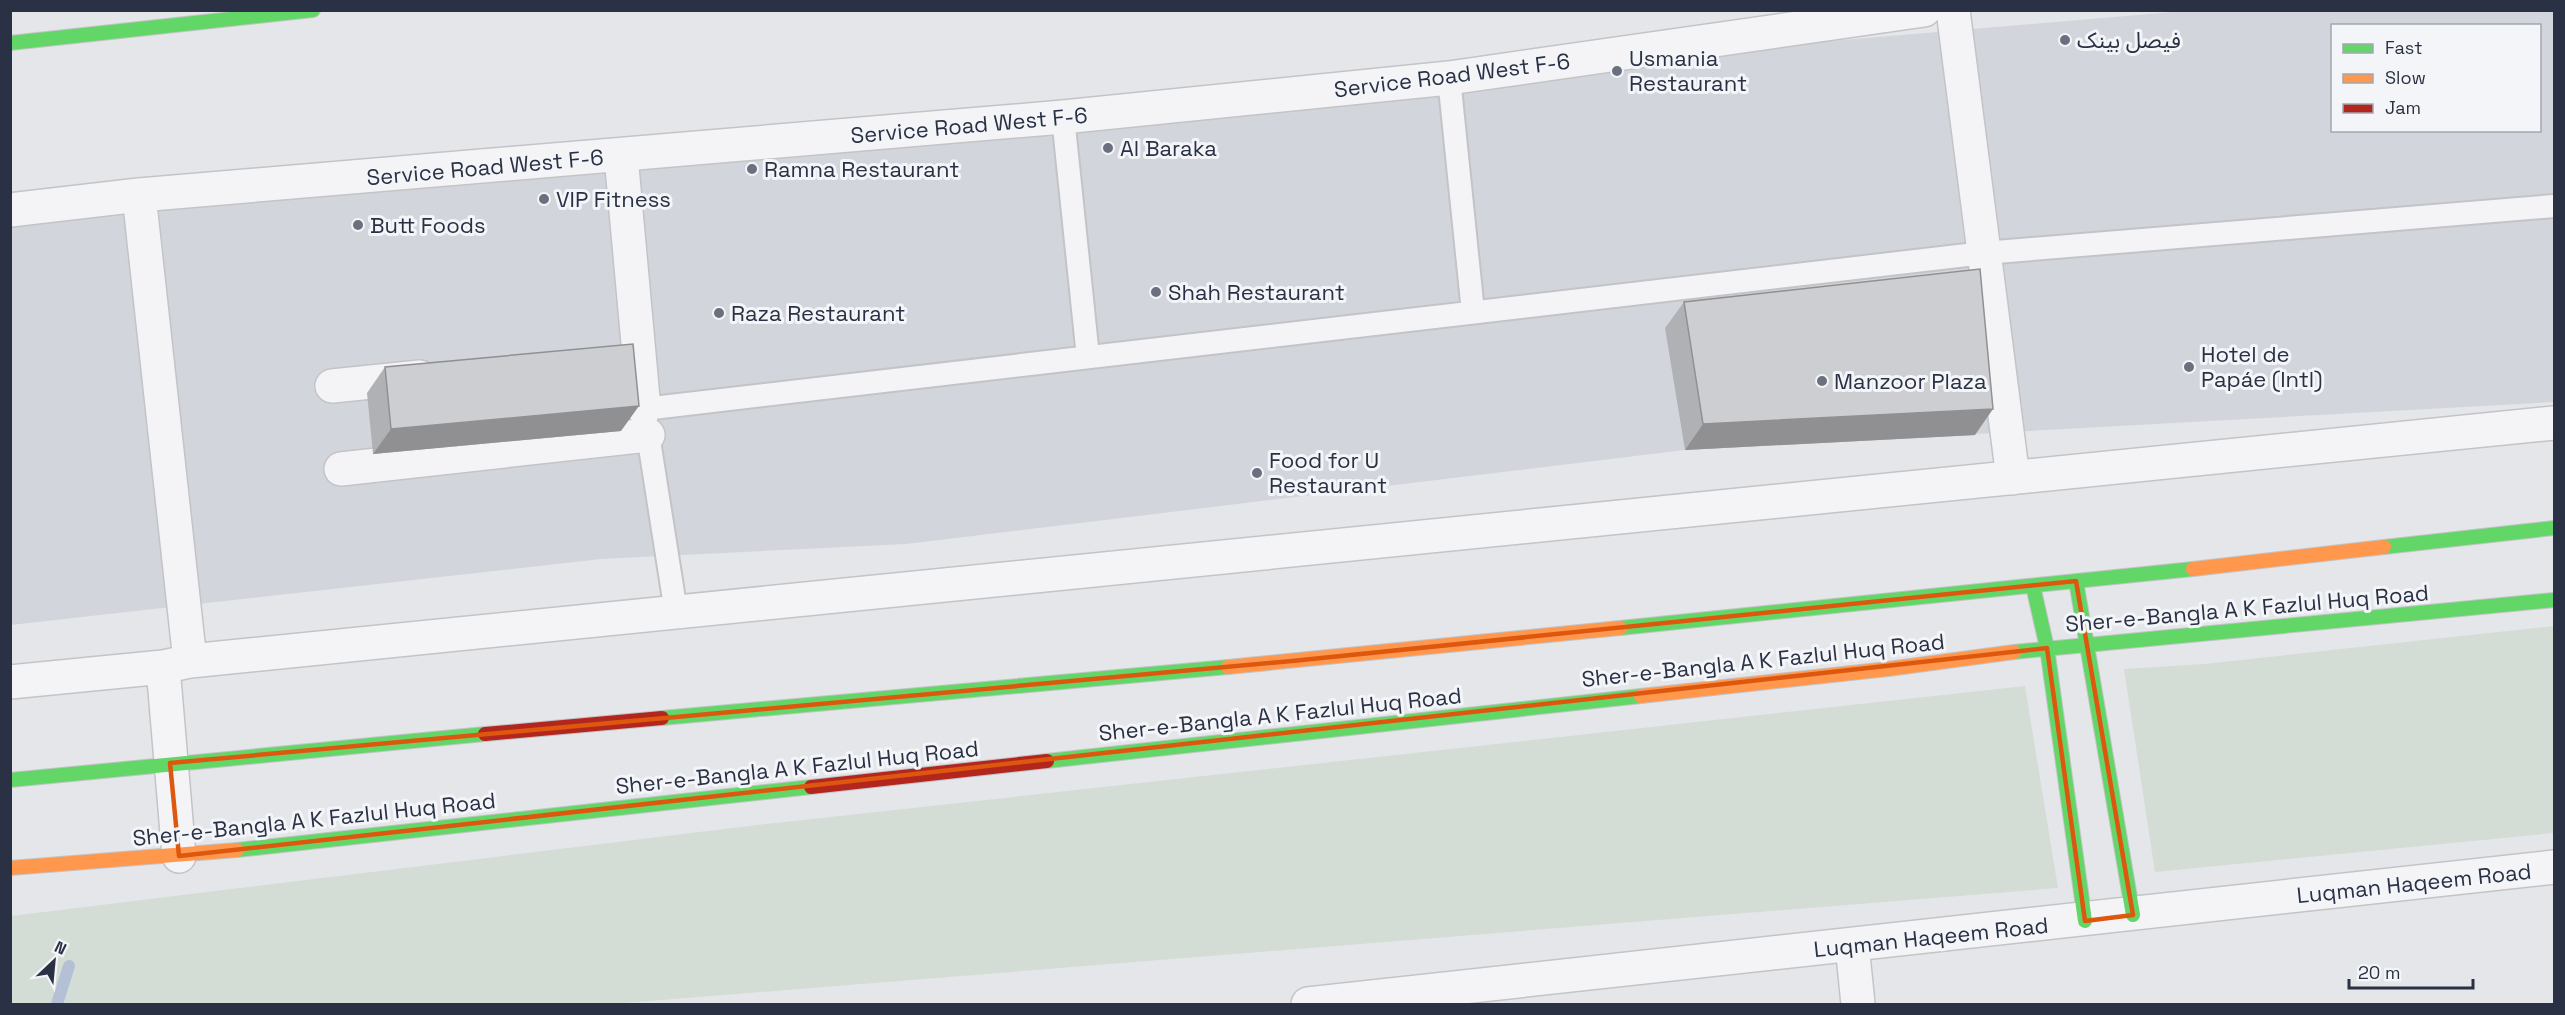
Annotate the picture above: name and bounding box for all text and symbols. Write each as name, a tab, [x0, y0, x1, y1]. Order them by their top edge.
legend	[2331, 24, 2541, 132]
place label: فیصل بینک	[2077, 26, 2181, 54]
marker: فیصل بینک	[2058, 33, 2072, 47]
text: Fast	[2385, 36, 2422, 59]
place label: Usmania Restaurant	[1629, 44, 1747, 97]
street label: Service Road West F-6	[1332, 47, 1572, 103]
marker: Usmania Restaurant	[1610, 64, 1624, 78]
text: Slow	[2385, 66, 2426, 89]
text: Jam	[2385, 96, 2421, 119]
street label: Service Road West F-6	[849, 101, 1089, 149]
place label: Al Baraka	[1120, 134, 1217, 162]
marker: Al Baraka	[1101, 141, 1115, 155]
street label: Service Road West F-6	[365, 143, 605, 191]
place label: Ramna Restaurant	[764, 155, 959, 183]
marker: Ramna Restaurant	[745, 162, 759, 176]
place label: VIP Fitness	[556, 185, 671, 213]
marker: VIP Fitness	[537, 192, 551, 206]
place label: Butt Foods	[370, 211, 486, 239]
marker: Butt Foods	[351, 218, 365, 232]
place label: Shah Restaurant	[1168, 278, 1345, 306]
marker: Shah Restaurant	[1149, 285, 1163, 299]
place label: Raza Restaurant	[731, 299, 905, 327]
marker: Raza Restaurant	[712, 306, 726, 320]
place label: Hotel de Papáe (Intl)	[2201, 340, 2323, 393]
marker: Hotel de Papáe (Intl)	[2182, 360, 2196, 374]
place label: Manzoor Plaza	[1834, 367, 1987, 395]
marker: Manzoor Plaza	[1815, 374, 1829, 388]
place label: Food for U Restaurant	[1269, 446, 1387, 499]
marker: Food for U Restaurant	[1250, 466, 1264, 480]
street label: Sher-e-Bangla A K Fazlul Huq Road	[2064, 578, 2430, 638]
street label: Sher-e-Bangla A K Fazlul Huq Road	[1580, 627, 1946, 693]
street label: Sher-e-Bangla A K Fazlul Huq Road	[1097, 681, 1463, 747]
street label: Sher-e-Bangla A K Fazlul Huq Road	[614, 734, 980, 800]
street label: Sher-e-Bangla A K Fazlul Huq Road	[131, 786, 497, 852]
street label: Luqman Haqeem Road	[2295, 857, 2533, 909]
street label: Luqman Haqeem Road	[1812, 911, 2050, 963]
north arrow	[24, 931, 84, 991]
text: N	[51, 936, 70, 960]
scale bar	[2349, 952, 2474, 990]
text: 20 m	[2358, 961, 2401, 984]

